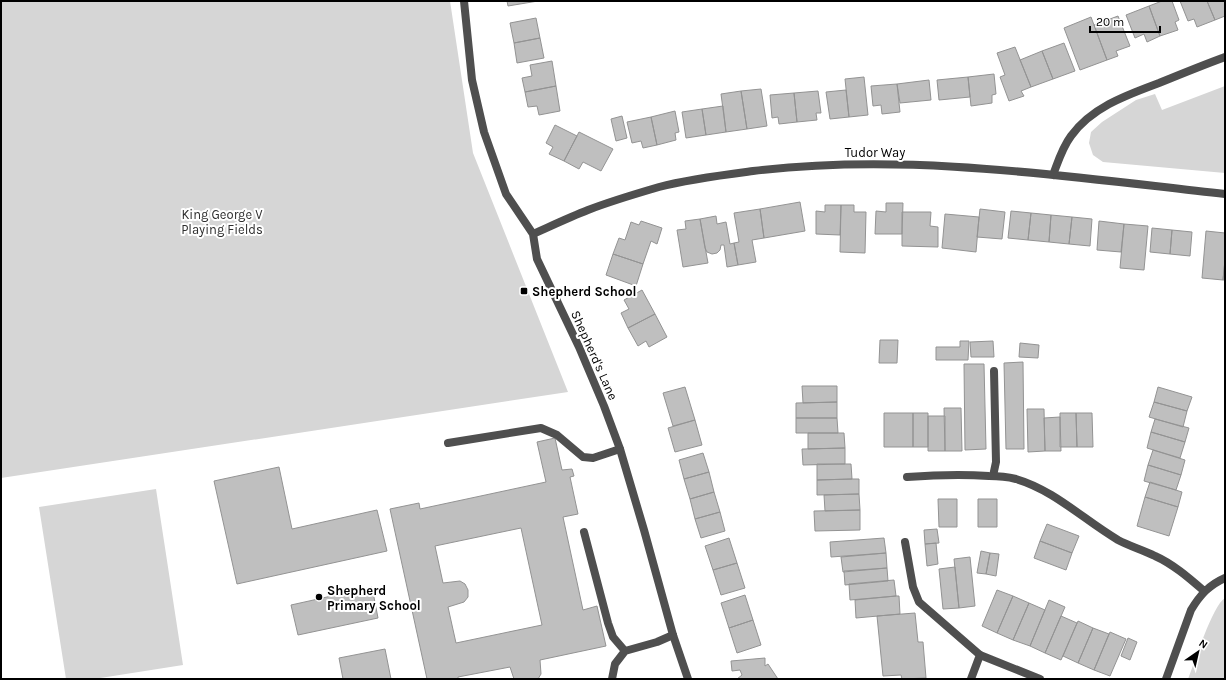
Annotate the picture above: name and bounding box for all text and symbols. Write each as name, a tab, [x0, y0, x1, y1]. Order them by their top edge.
scale bar	[1090, 8, 1160, 34]
text: 20 m	[1096, 15, 1124, 29]
street label: Tudor Way	[845, 145, 905, 160]
park label: King George V Playing Fields	[181, 207, 263, 237]
place label: Shepherd School	[532, 284, 637, 299]
marker: Shepherd School	[519, 286, 529, 296]
street label: Shepherd's Lane	[568, 308, 621, 403]
place label: Shepherd Primary School	[327, 583, 421, 613]
marker: Shepherd Primary School	[314, 592, 324, 602]
north arrow	[1178, 632, 1218, 672]
text: N	[1196, 637, 1210, 652]

